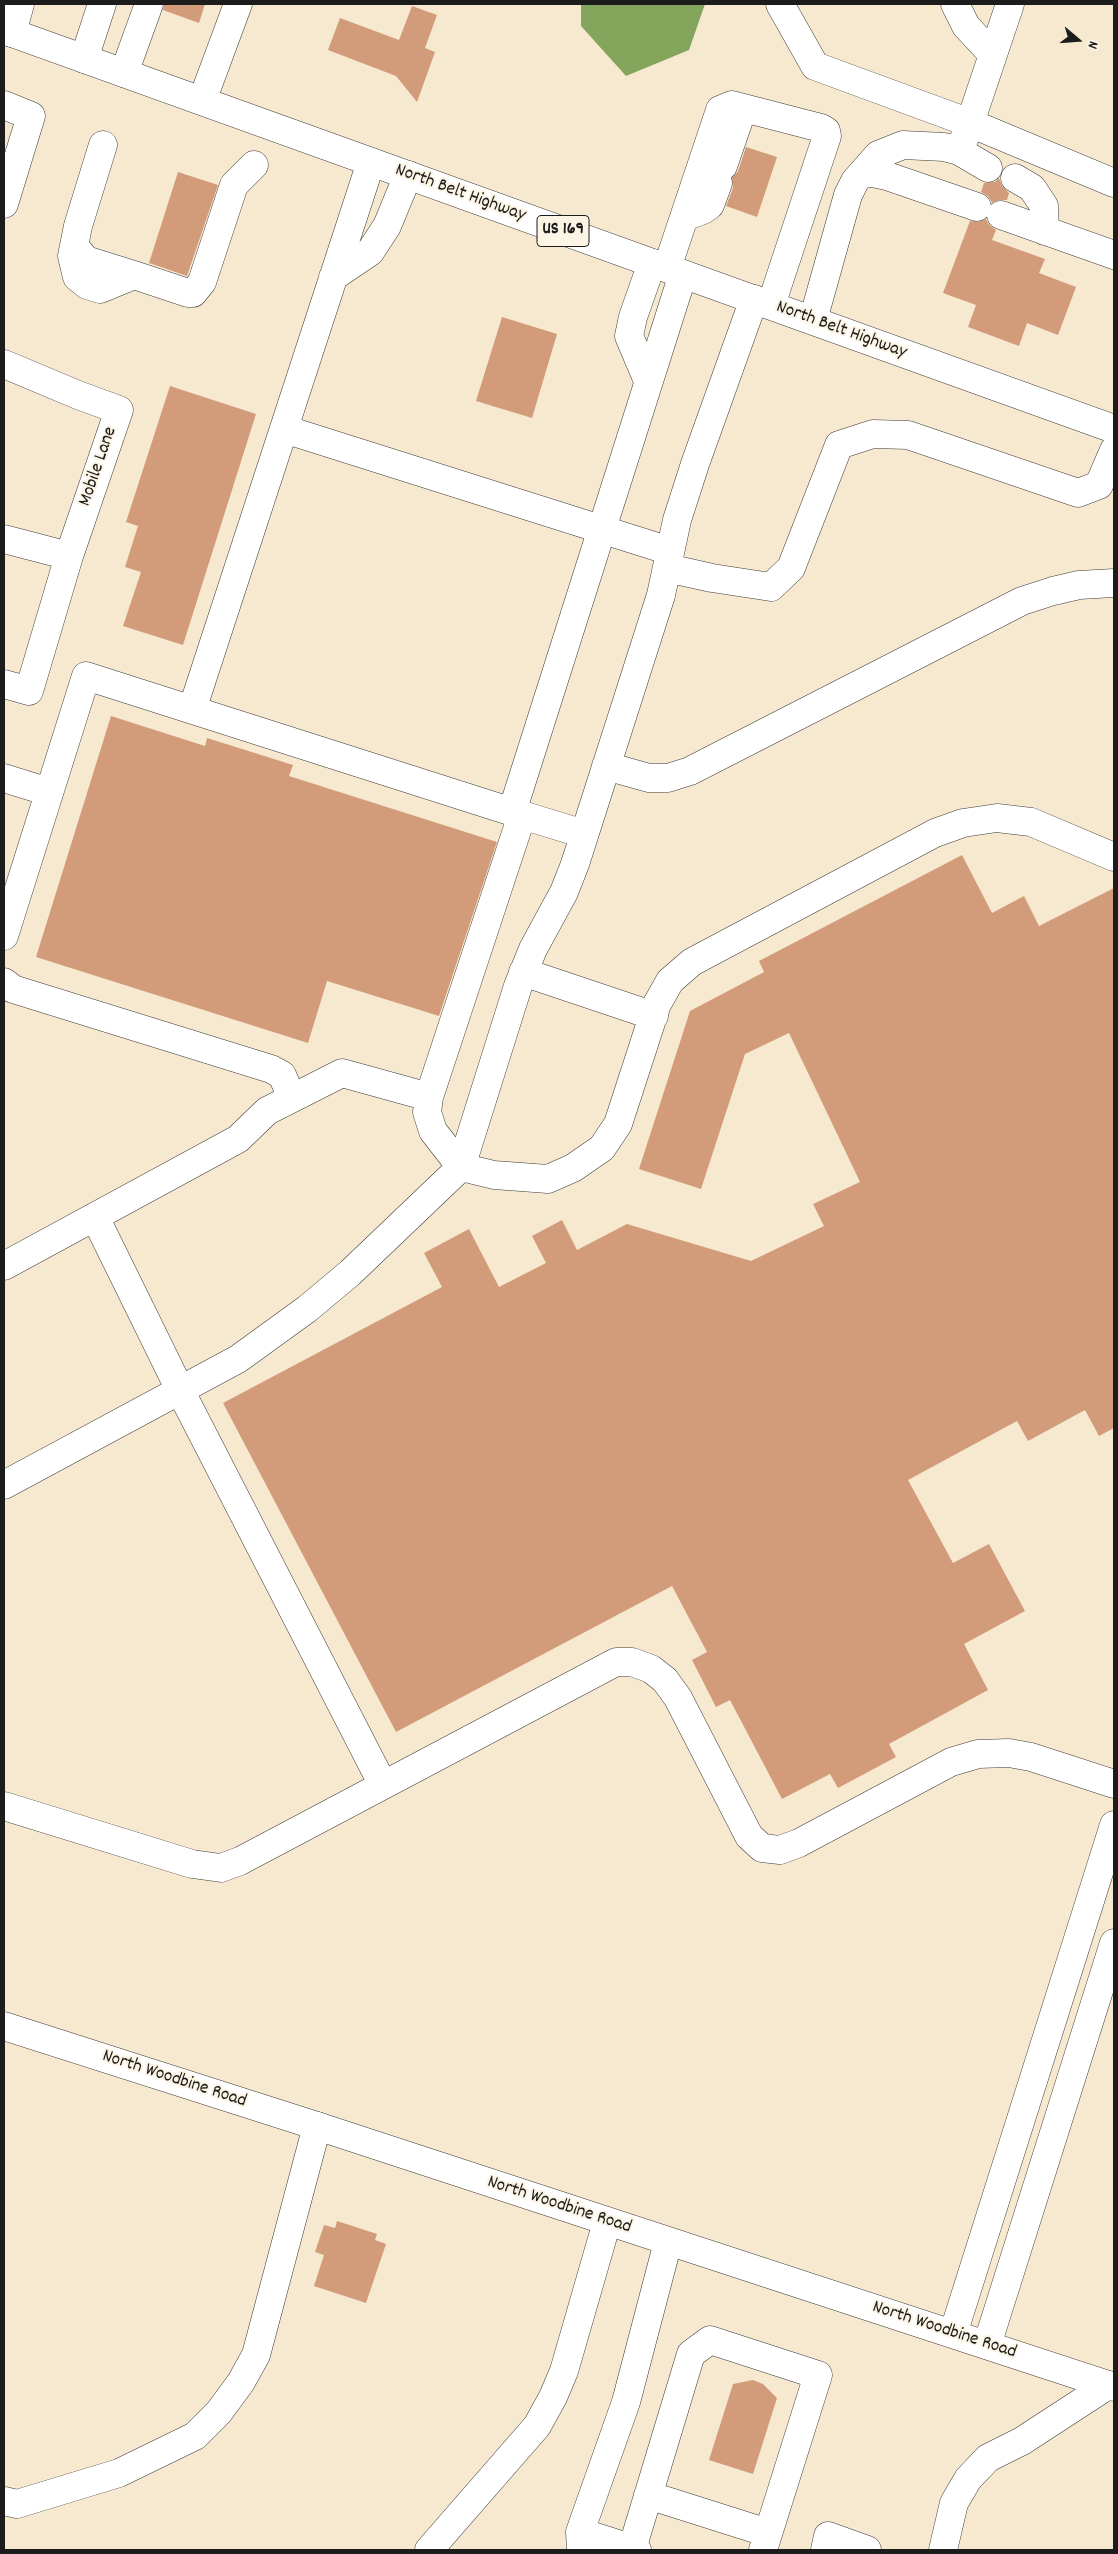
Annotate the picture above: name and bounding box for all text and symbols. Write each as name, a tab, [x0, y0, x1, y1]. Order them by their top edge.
north arrow	[1053, 15, 1103, 65]
text: N	[1082, 38, 1103, 51]
street label: North Belt Highway	[392, 160, 528, 228]
road number: US 169	[537, 216, 589, 247]
street label: North Belt Highway	[773, 297, 909, 365]
street label: Mobile Lane	[75, 424, 123, 510]
street label: North Woodbine Road	[99, 2046, 249, 2114]
street label: North Woodbine Road	[484, 2172, 634, 2240]
street label: North Woodbine Road	[869, 2297, 1019, 2365]

